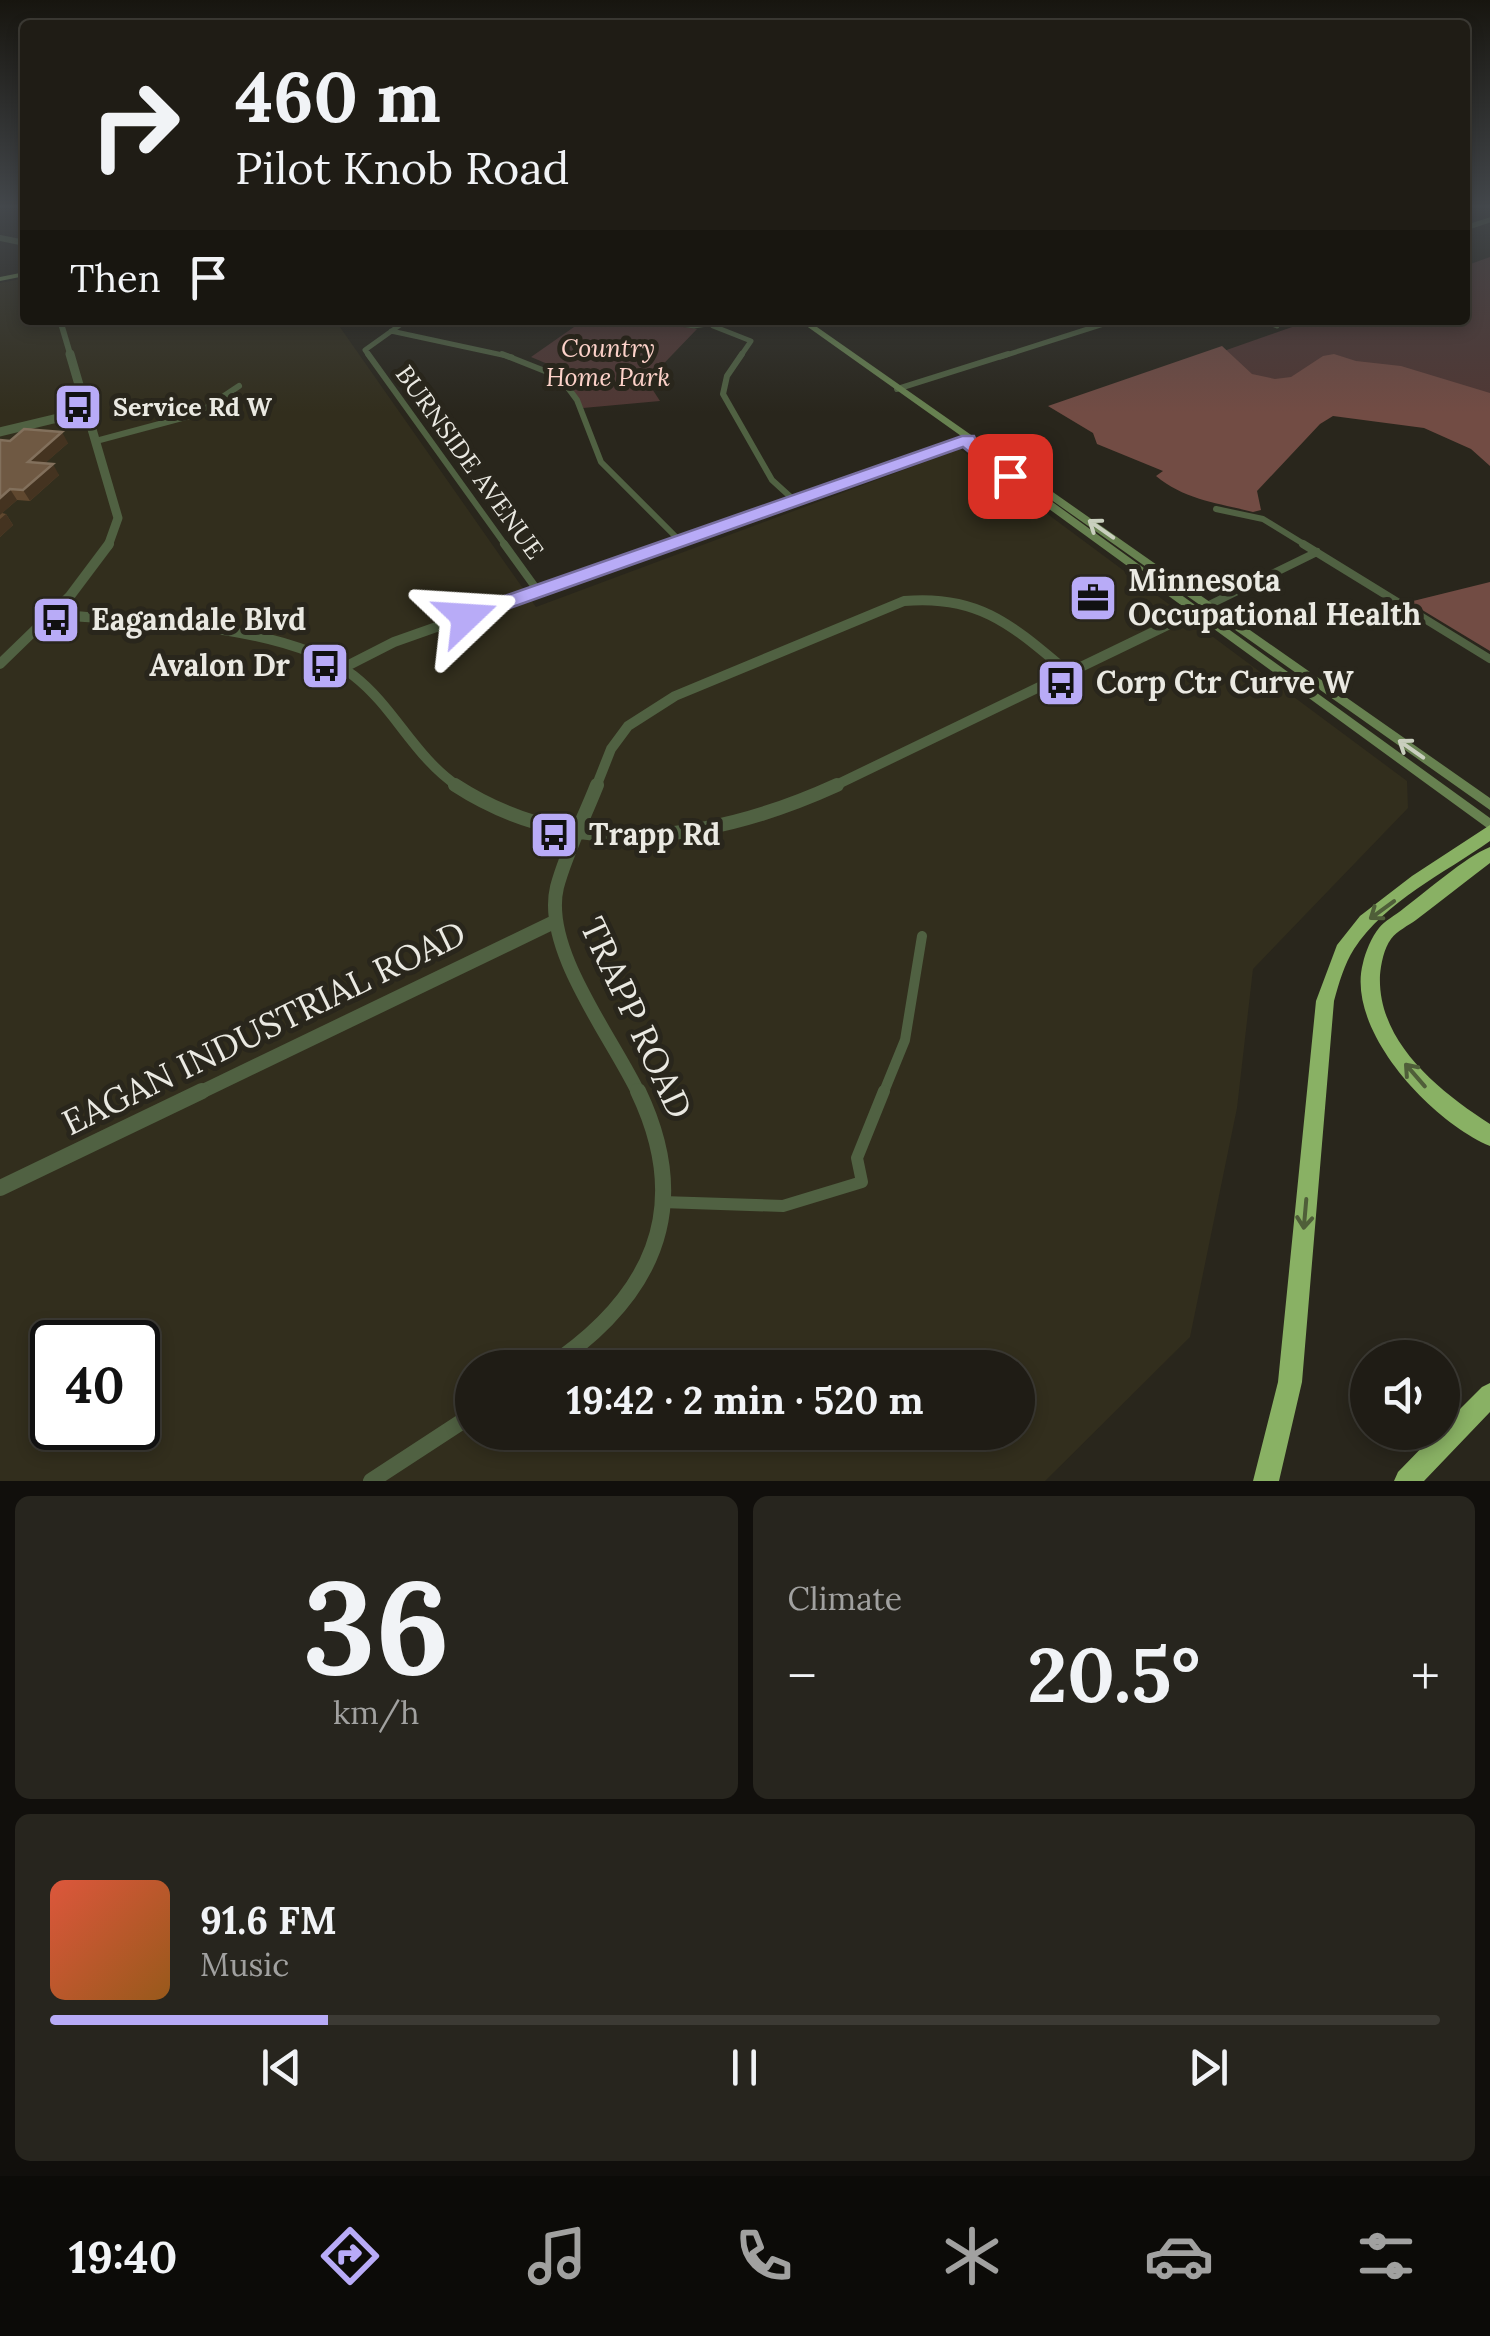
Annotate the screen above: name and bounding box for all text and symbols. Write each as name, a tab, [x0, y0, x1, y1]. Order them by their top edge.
text: 460 m	[235, 52, 441, 141]
icon: right	[70, 60, 200, 190]
text: Pilot Knob Road	[235, 139, 570, 196]
icon: arrive	[181, 250, 236, 305]
text: Then	[70, 254, 161, 302]
park label: Country Home Park	[546, 332, 670, 393]
street label: BURNSIDE AVENUE	[389, 359, 551, 565]
bus stop icon: Service Rd W	[52, 381, 104, 433]
place label: Service Rd W	[113, 391, 273, 423]
pin	[968, 434, 1053, 519]
icon: arrive	[983, 449, 1038, 504]
one-way arrow	[1088, 518, 1115, 539]
place label: Minnesota Occupational Health	[1128, 561, 1422, 633]
position arrow	[414, 565, 518, 669]
office icon: Minnesota Occupational Health	[1067, 572, 1119, 624]
bus stop icon: Eagandale Blvd	[30, 594, 82, 646]
place label: Eagandale Blvd	[91, 600, 306, 639]
bus stop icon: Avalon Dr	[299, 640, 351, 692]
place label: Avalon Dr	[149, 646, 291, 684]
bus stop icon: Corp Ctr Curve W	[1035, 657, 1087, 709]
place label: Corp Ctr Curve W	[1096, 663, 1354, 701]
one-way arrow	[1397, 739, 1425, 760]
bus stop icon: Trapp Rd	[528, 809, 580, 861]
place label: Trapp Rd	[589, 815, 720, 853]
one-way arrow	[1369, 899, 1397, 920]
street label: EAGAN INDUSTRIAL ROAD	[55, 910, 473, 1145]
street label: TRAPP ROAD	[570, 910, 703, 1126]
one-way arrow	[1403, 1063, 1426, 1088]
one-way arrow	[1296, 1197, 1315, 1229]
speed limit sign: 40	[30, 1320, 160, 1450]
map controls	[1350, 1340, 1460, 1450]
button: sound	[1350, 1340, 1460, 1450]
text: 19:42 · 2 min · 520 m	[567, 1376, 923, 1424]
text: 36	[302, 1543, 450, 1710]
text: Climate	[788, 1578, 902, 1619]
text: 20.5°	[1027, 1627, 1200, 1723]
text: −	[788, 1641, 817, 1711]
text: +	[1411, 1641, 1440, 1711]
text: km/h	[333, 1692, 419, 1733]
text: 91.6 FM	[200, 1896, 337, 1944]
text: Music	[200, 1944, 289, 1985]
icon: previous	[254, 2040, 309, 2095]
icon: pause	[717, 2040, 772, 2095]
icon: next	[1181, 2040, 1236, 2095]
icon: directions	[315, 2221, 385, 2291]
icon: music	[522, 2221, 592, 2291]
icon: phone	[729, 2221, 799, 2291]
icon: climate	[937, 2221, 1007, 2291]
icon: car	[1144, 2221, 1214, 2291]
icon: filters	[1351, 2221, 1421, 2291]
text: 19:40	[69, 2228, 177, 2285]

